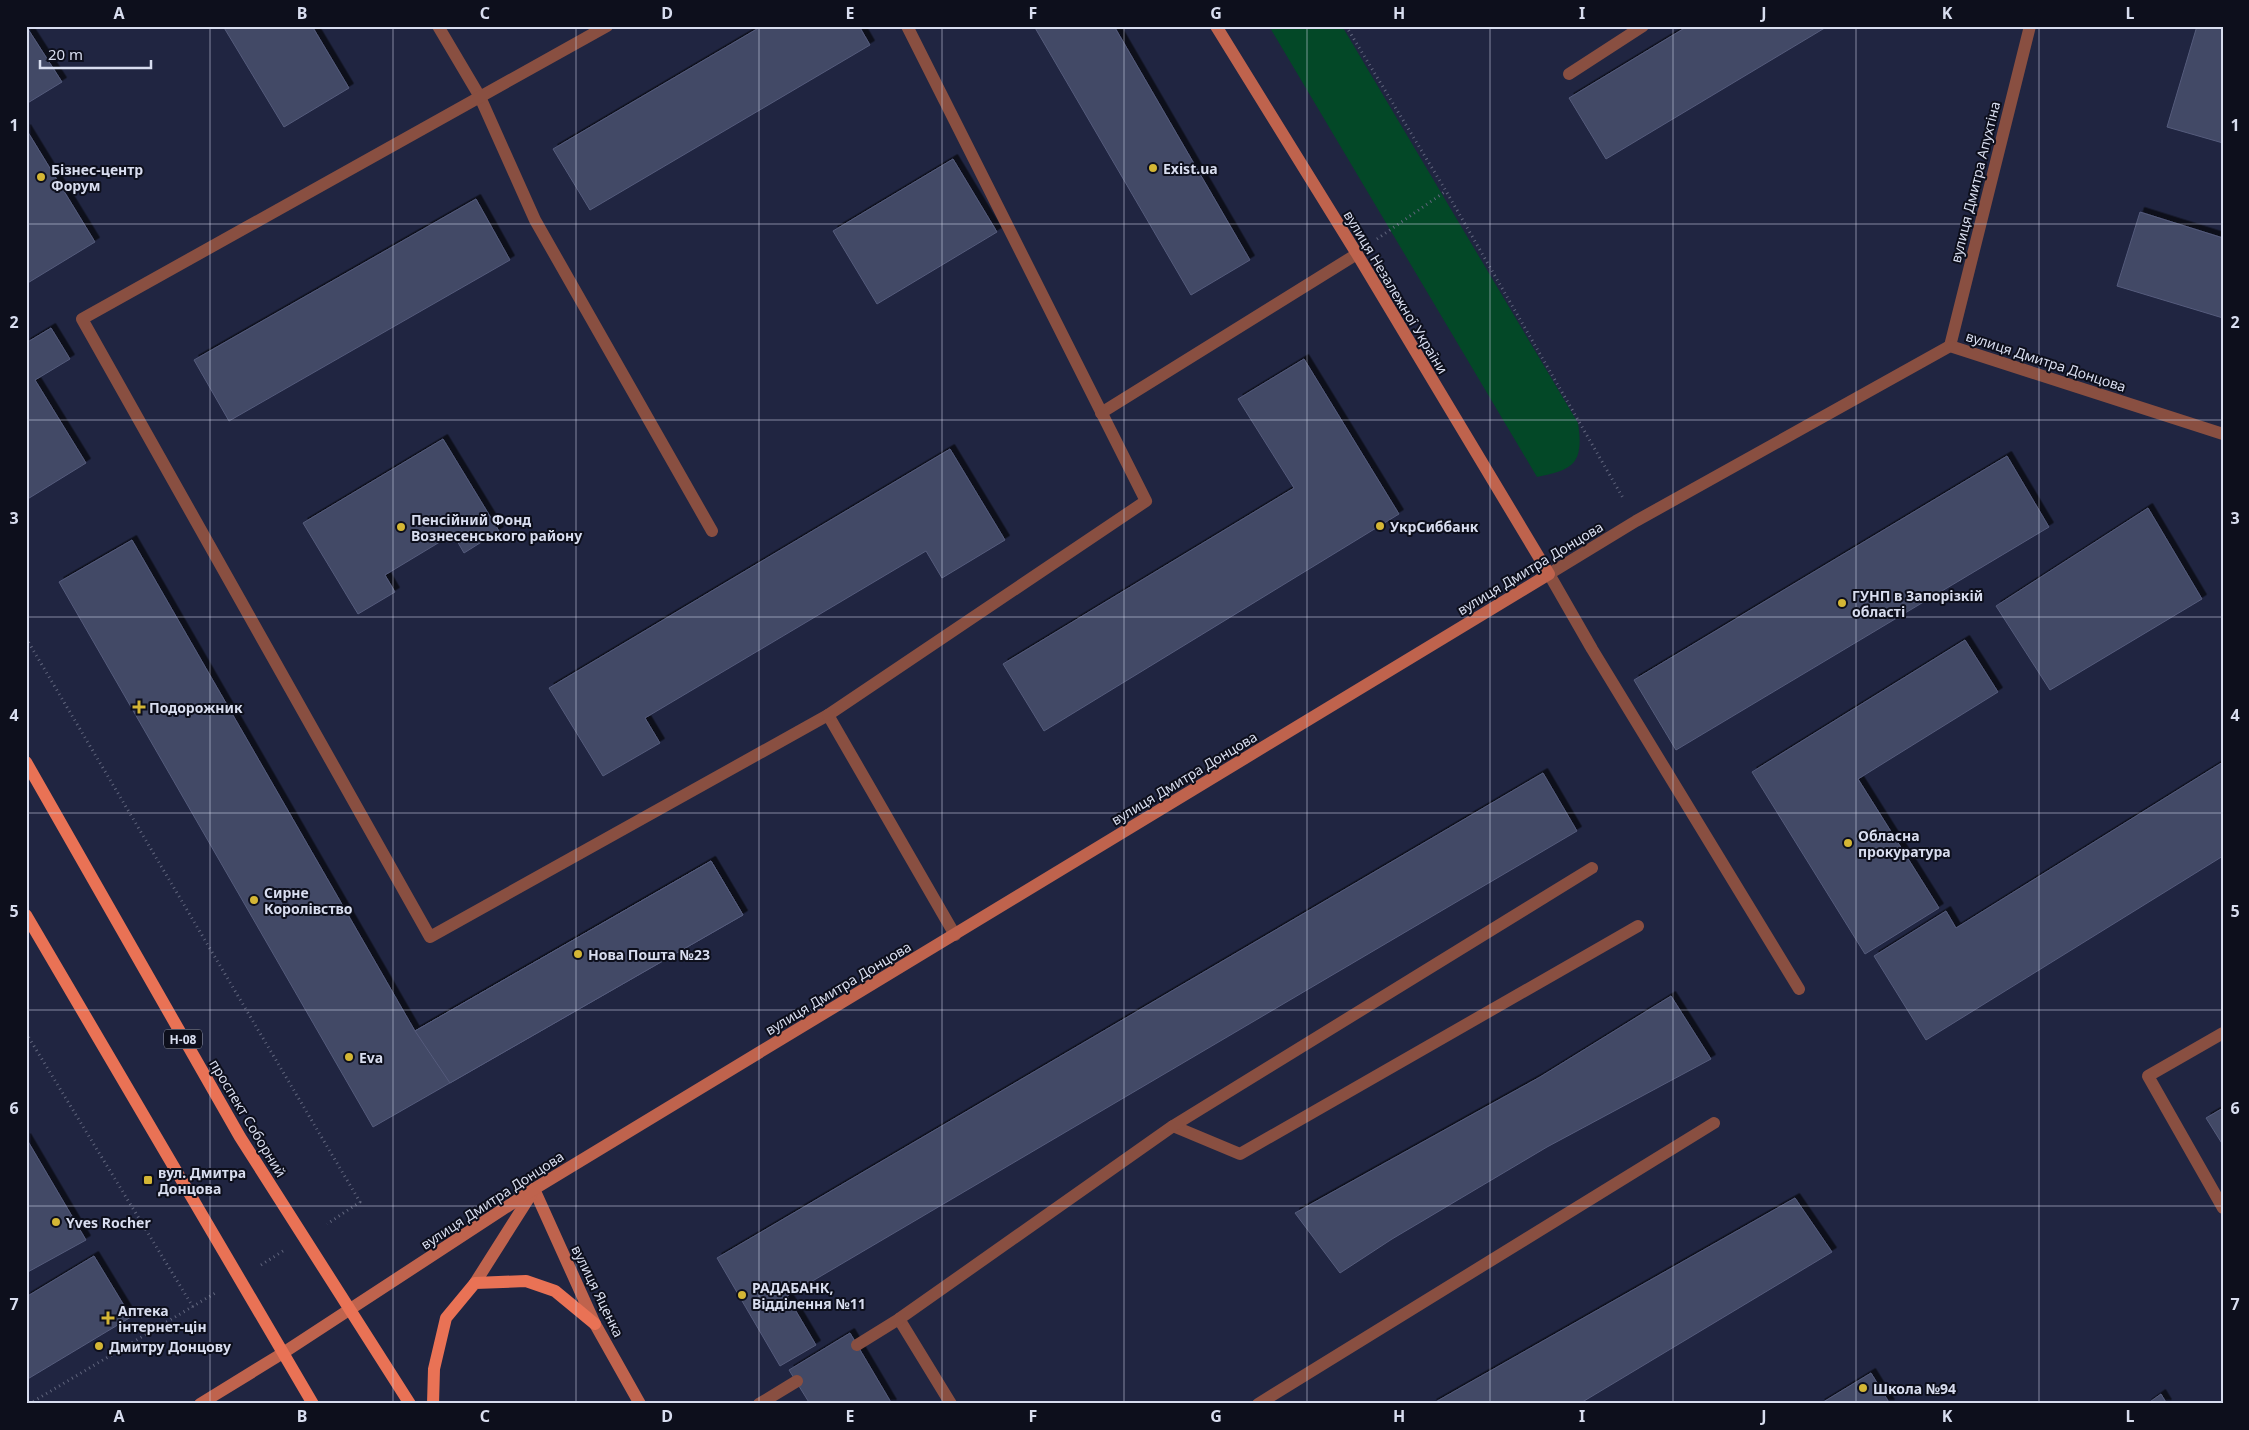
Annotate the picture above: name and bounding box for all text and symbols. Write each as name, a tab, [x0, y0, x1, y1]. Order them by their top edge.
text: A	[113, 2, 125, 24]
text: B	[297, 2, 307, 24]
text: C	[480, 2, 490, 24]
text: D	[661, 2, 673, 24]
text: E	[846, 2, 855, 24]
text: F	[1029, 2, 1037, 24]
text: G	[1210, 2, 1222, 24]
text: H	[1393, 2, 1405, 24]
text: I	[1579, 2, 1585, 24]
text: J	[1759, 2, 1767, 24]
text: K	[1942, 2, 1953, 24]
text: L	[2126, 2, 2135, 24]
scale bar	[40, 38, 151, 70]
text: 20 m	[48, 44, 83, 64]
street label: вулиця Дмитра Апухтіна	[1946, 99, 2004, 265]
text: 1	[9, 114, 19, 136]
text: 1	[2230, 114, 2240, 136]
place label: Exist.ua	[1163, 159, 1218, 178]
place label: Бізнес-центр Форум	[51, 160, 143, 195]
marker: Exist.ua	[1147, 162, 1159, 174]
marker: Бізнес-центр Форум	[35, 171, 47, 183]
street label: вулиця Незалежної України	[1340, 207, 1452, 377]
text: 2	[9, 311, 19, 333]
text: 2	[2230, 311, 2240, 333]
street label: вулиця Дмитра Донцова	[1964, 326, 2128, 396]
text: 3	[9, 507, 19, 529]
text: 3	[2230, 507, 2240, 529]
place label: Пенсійний Фонд Вознесенського району	[411, 510, 582, 545]
place label: УкрСиббанк	[1390, 517, 1479, 536]
street label: вулиця Дмитра Донцова	[1453, 517, 1607, 619]
marker: УкрСиббанк	[1374, 520, 1386, 532]
marker: Пенсійний Фонд Вознесенського району	[395, 521, 407, 533]
place label: ГУНП в Запорізкій області	[1852, 586, 1983, 621]
marker: ГУНП в Запорізкій області	[1836, 597, 1848, 609]
place label: Подорожник	[149, 698, 243, 717]
marker: Подорожник	[133, 701, 145, 713]
text: 4	[9, 704, 19, 726]
text: 4	[2230, 704, 2240, 726]
street label: вулиця Дмитра Донцова	[1107, 727, 1261, 829]
place label: Обласна прокуратура	[1858, 826, 1951, 861]
marker: Обласна прокуратура	[1842, 837, 1854, 849]
place label: Сирне Королівство	[264, 883, 353, 918]
marker: Сирне Королівство	[248, 894, 260, 906]
text: 5	[9, 900, 19, 922]
text: 5	[2230, 900, 2240, 922]
street label: вулиця Дмитра Донцова	[761, 937, 915, 1039]
place label: Нова Пошта №23	[588, 945, 710, 964]
marker: Нова Пошта №23	[572, 948, 584, 960]
road number: Н-08	[164, 1030, 202, 1048]
place label: Eva	[359, 1048, 383, 1067]
marker: Eva	[343, 1051, 355, 1063]
street label: проспект Соборний	[205, 1055, 291, 1181]
text: 6	[9, 1097, 19, 1119]
text: 6	[2230, 1097, 2240, 1119]
street label: вулиця Дмитра Донцова	[417, 1147, 567, 1253]
place label: вул. Дмитра Донцова	[158, 1163, 246, 1198]
marker: вул. Дмитра Донцова	[142, 1174, 154, 1186]
place label: Yves Rocher	[66, 1213, 151, 1232]
marker: Yves Rocher	[50, 1216, 62, 1228]
street label: вулиця Яценка	[568, 1242, 628, 1340]
place label: РАДАБАНК, Відділення №11	[752, 1278, 866, 1313]
marker: РАДАБАНК, Відділення №11	[736, 1289, 748, 1301]
text: 7	[9, 1293, 19, 1315]
text: 7	[2230, 1293, 2240, 1315]
place label: Аптека інтернет-цін	[118, 1301, 207, 1336]
marker: Аптека інтернет-цін	[102, 1312, 114, 1324]
place label: Дмитру Донцову	[109, 1337, 231, 1356]
marker: Дмитру Донцову	[93, 1340, 105, 1352]
place label: Школа №94	[1873, 1379, 1956, 1398]
marker: Школа №94	[1857, 1382, 1869, 1394]
text: A	[113, 1405, 125, 1427]
text: B	[297, 1405, 307, 1427]
text: C	[480, 1405, 490, 1427]
text: D	[661, 1405, 673, 1427]
text: E	[846, 1405, 855, 1427]
text: F	[1029, 1405, 1037, 1427]
text: G	[1210, 1405, 1222, 1427]
text: H	[1393, 1405, 1405, 1427]
text: I	[1579, 1405, 1585, 1427]
text: J	[1759, 1405, 1767, 1427]
text: K	[1942, 1405, 1953, 1427]
text: L	[2126, 1405, 2135, 1427]

